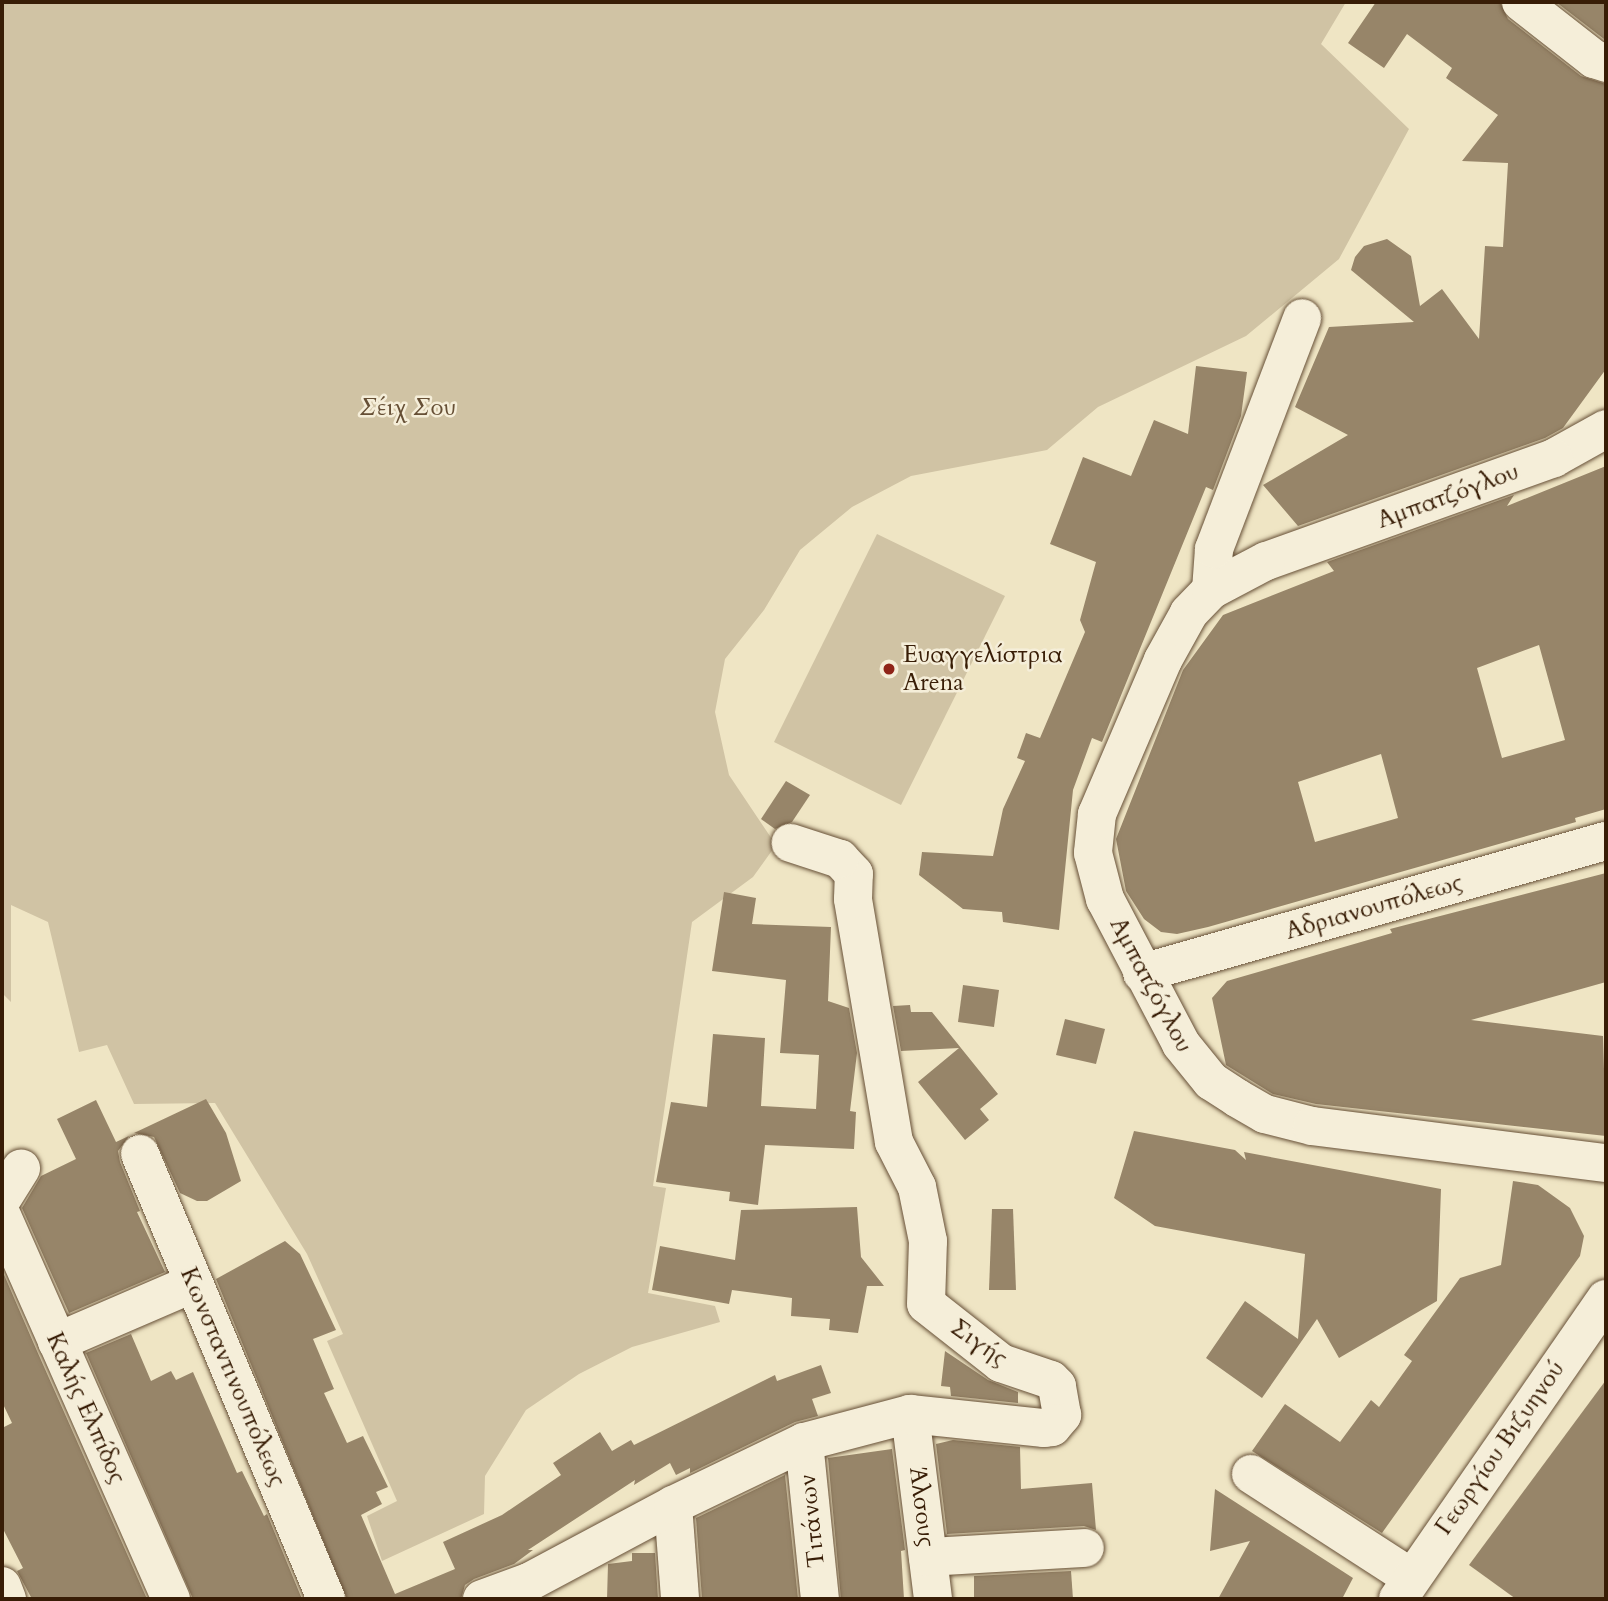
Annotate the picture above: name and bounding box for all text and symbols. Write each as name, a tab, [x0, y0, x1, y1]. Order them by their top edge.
park label: Σέιχ Σου	[360, 394, 456, 422]
street label: Αμπατζόγλου	[1373, 457, 1523, 535]
place label: Ευαγγελίστρια Arena	[903, 641, 1063, 697]
marker: Ευαγγελίστρια Arena	[881, 661, 897, 677]
street label: Αδριανουπόλεως	[1282, 868, 1466, 946]
street label: Αμπατζόγλου	[1103, 913, 1199, 1057]
street label: Κωνσταντινουπόλεως	[174, 1263, 292, 1491]
street label: Σιγής	[945, 1313, 1013, 1373]
street label: Καλής Ελπίδος	[40, 1328, 132, 1488]
street label: Γεωργίου Βιζυηνού	[1429, 1356, 1571, 1540]
street label: Άλσους	[903, 1465, 941, 1549]
street label: Τιτάνων	[793, 1473, 831, 1569]

